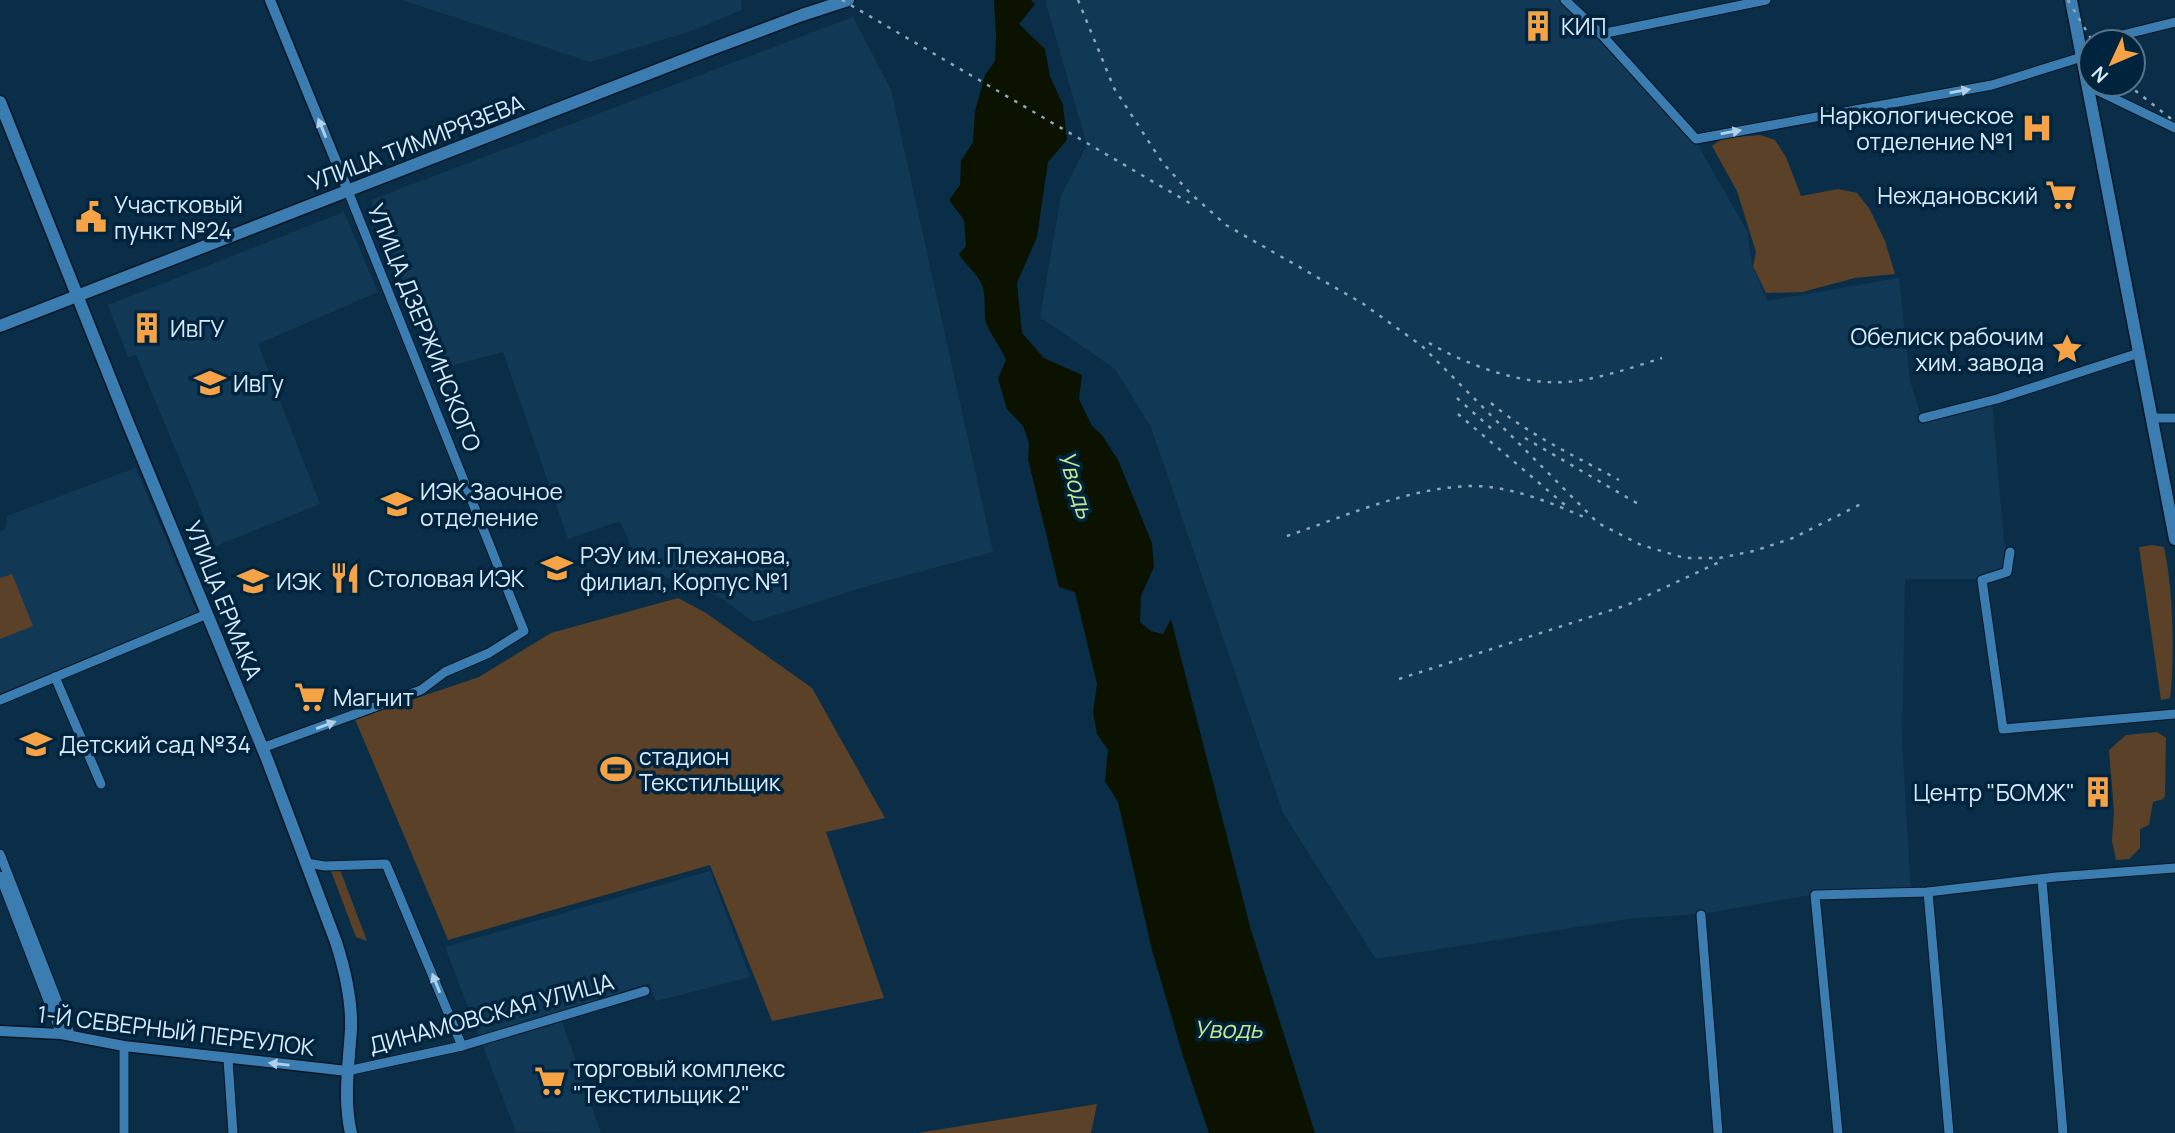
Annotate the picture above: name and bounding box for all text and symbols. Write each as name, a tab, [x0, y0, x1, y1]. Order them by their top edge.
building icon: КИП	[1521, 9, 1555, 43]
place label: КИП	[1561, 10, 1606, 42]
north arrow	[2077, 28, 2147, 98]
text: N	[2086, 61, 2114, 89]
one-way arrow	[1949, 85, 1971, 96]
street label: УЛИЦА ТИМИРЯЗЕВА	[304, 86, 529, 198]
place label: Наркологическое отделение №1	[1820, 99, 2014, 157]
hospital icon: Наркологическое отделение №1	[2020, 111, 2054, 145]
one-way arrow	[316, 117, 327, 138]
one-way arrow	[1720, 127, 1742, 138]
supermarket icon: Неждановский	[2044, 178, 2078, 212]
place label: Неждановский	[1877, 179, 2038, 211]
place label: Участковый пункт №24	[114, 188, 243, 246]
street label: УЛИЦА ДЗЕРЖИНСКОГО	[361, 198, 489, 456]
public building icon: Участковый пункт №24	[74, 200, 108, 234]
building icon: ИвГУ	[130, 311, 164, 345]
place label: ИвГУ	[170, 312, 225, 344]
place label: Обелиск рабочим хим. завода	[1851, 320, 2044, 378]
place icon: Обелиск рабочим хим. завода	[2050, 332, 2084, 366]
school or university icon: ИвГу	[193, 366, 227, 400]
place label: ИвГу	[233, 367, 284, 399]
water label: Уводь	[1051, 446, 1103, 523]
place label: ИЭК Заочное отделение	[420, 475, 563, 533]
school or university icon: ИЭК Заочное отделение	[380, 487, 414, 521]
street label: УЛИЦА ЕРМАКА	[177, 516, 271, 685]
place label: РЭУ им. Плеханова, филиал, Корпус №1	[580, 539, 791, 597]
school or university icon: РЭУ им. Плеханова, филиал, Корпус №1	[540, 551, 574, 585]
restaurant icon: Столовая ИЭК	[328, 561, 362, 595]
place label: Столовая ИЭК	[368, 562, 525, 594]
school or university icon: ИЭК	[236, 564, 270, 598]
place label: ИЭК	[276, 565, 322, 597]
supermarket icon: Магнит	[293, 680, 327, 714]
place label: Магнит	[333, 681, 414, 713]
one-way arrow	[316, 719, 337, 730]
school or university icon: Детский сад №34	[19, 727, 53, 761]
place label: Детский сад №34	[59, 728, 251, 760]
place label: стадион Текстильщик	[639, 740, 781, 798]
sports icon: стадион Текстильщик	[599, 752, 633, 786]
building icon: Центр "БОМЖ"	[2081, 775, 2115, 809]
place label: Центр "БОМЖ"	[1913, 776, 2075, 808]
street label: ДИНАМОВСКАЯ УЛИЦА	[365, 965, 617, 1061]
one-way arrow	[430, 972, 441, 993]
street label: 1-Й СЕВЕРНЫЙ ПЕРЕУЛОК	[36, 997, 317, 1063]
water label: Уводь	[1194, 1012, 1264, 1045]
place label: торговый комплекс "Текстильщик 2"	[573, 1052, 785, 1110]
one-way arrow	[268, 1058, 290, 1069]
supermarket icon: торговый комплекс "Текстильщик 2"	[533, 1064, 567, 1098]

